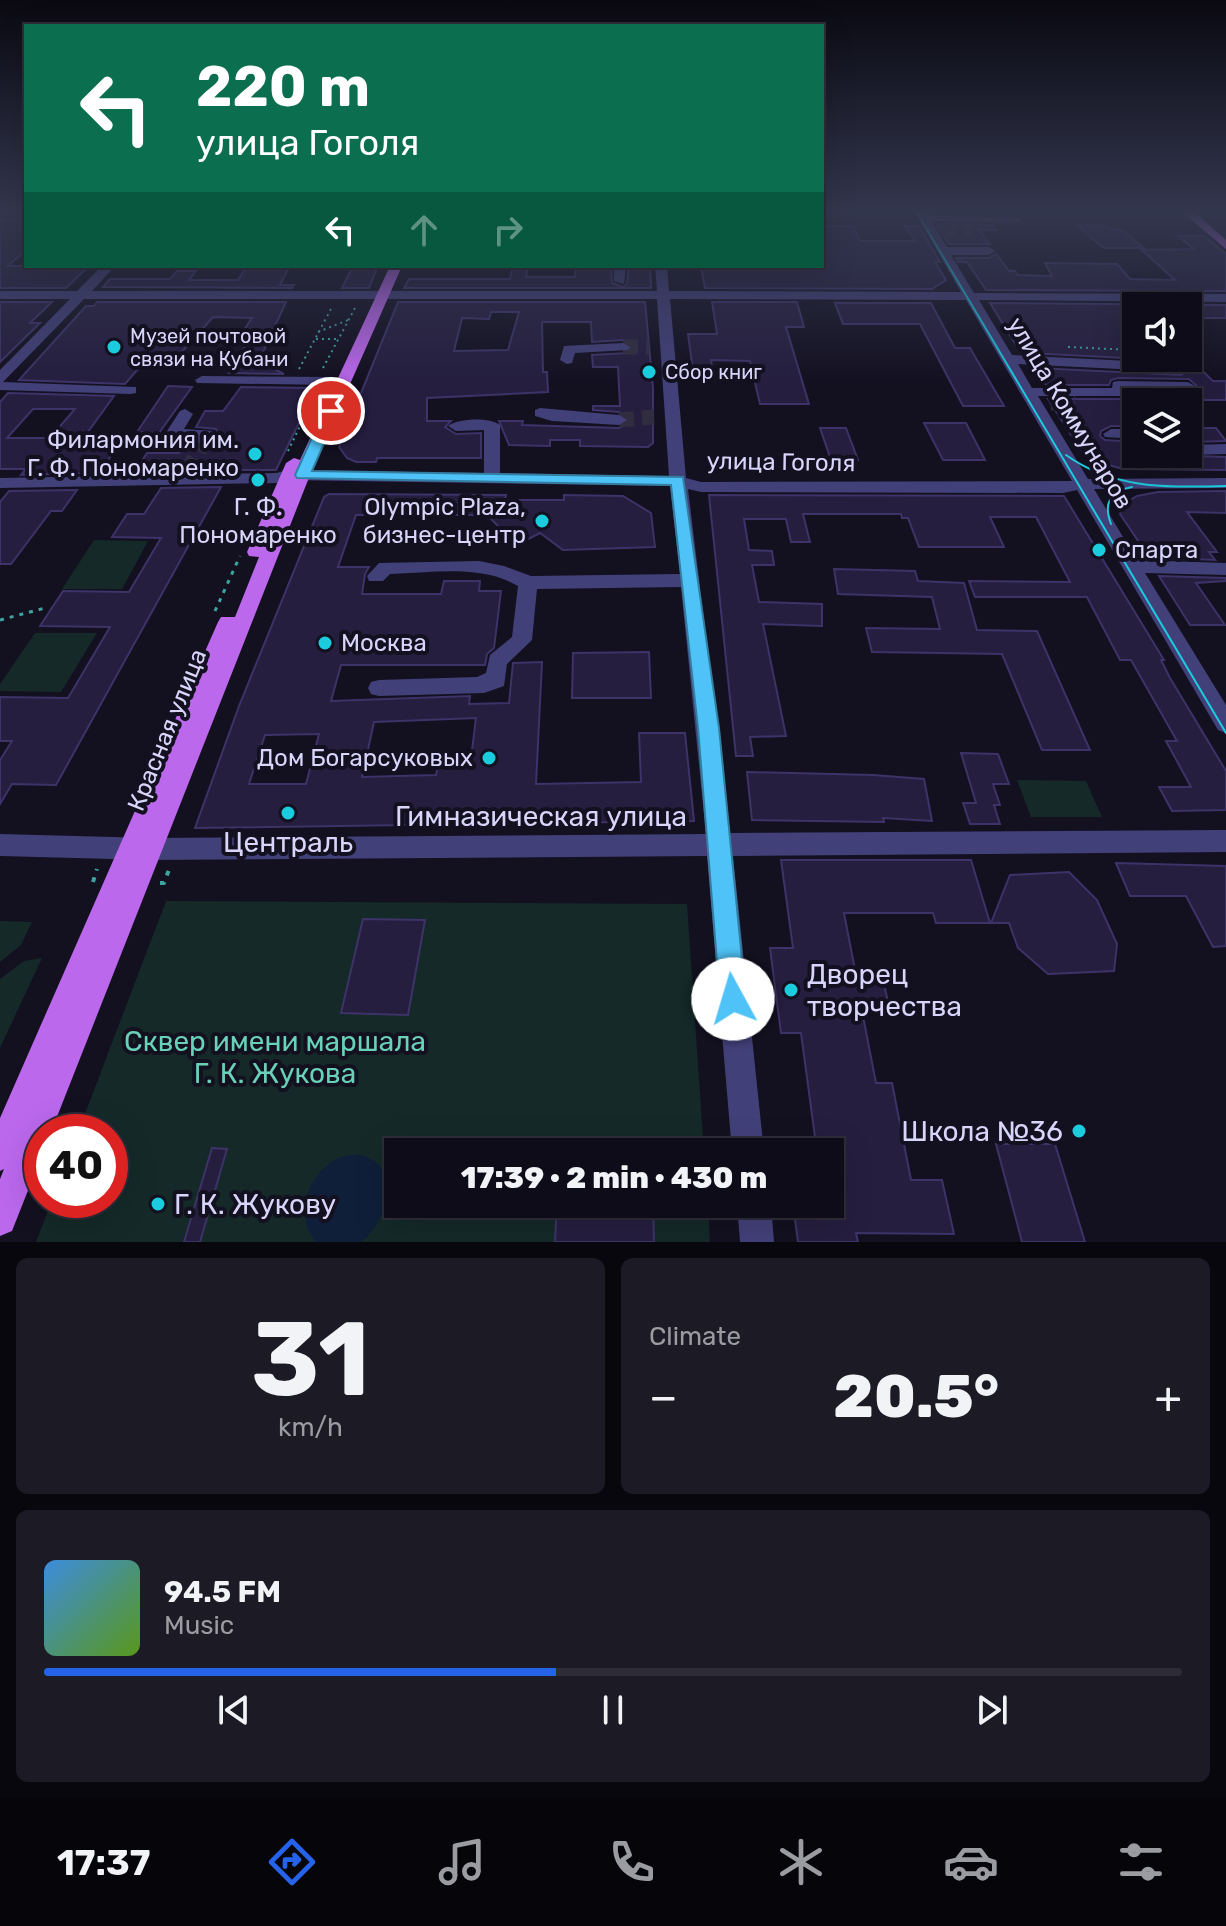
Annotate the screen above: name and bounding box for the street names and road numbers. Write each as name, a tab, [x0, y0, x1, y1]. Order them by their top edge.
street label: улица Коммунаров	[1002, 312, 1138, 514]
street label: улица Гоголя	[706, 447, 856, 477]
street label: Красная улица	[122, 645, 212, 815]
street label: Гимназическая улица	[395, 800, 687, 833]

